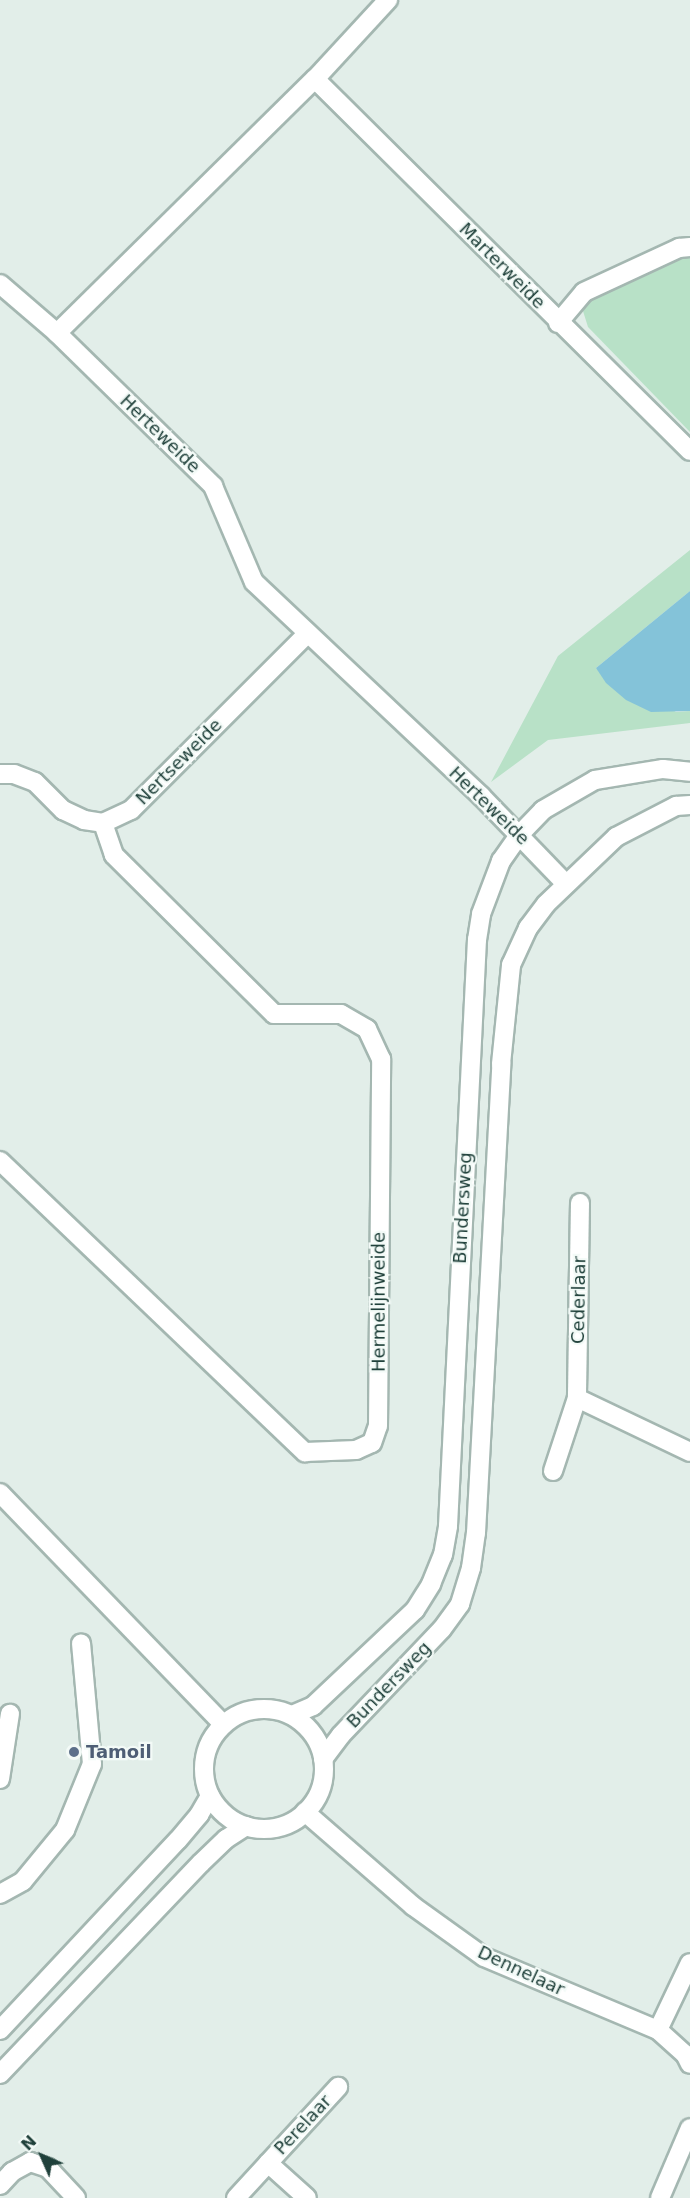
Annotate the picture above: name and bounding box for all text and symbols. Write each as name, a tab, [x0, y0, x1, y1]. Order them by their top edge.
street label: Marterweide	[454, 218, 550, 314]
street label: Herteweide	[115, 390, 205, 478]
street label: Nertseweide	[132, 715, 226, 809]
street label: Herteweide	[444, 762, 534, 850]
street label: Bundersweg	[449, 1152, 477, 1264]
street label: Hermelijnweide	[368, 1232, 390, 1372]
street label: Cederlaar	[567, 1256, 591, 1344]
street label: Bundersweg	[342, 1637, 436, 1733]
place label: Tamoil	[86, 1741, 152, 1763]
marker: Tamoil	[67, 1745, 81, 1759]
street label: Dennelaar	[474, 1941, 568, 2001]
street label: Perelaar	[270, 2091, 336, 2159]
north arrow	[12, 2126, 72, 2186]
text: N	[17, 2131, 40, 2154]

